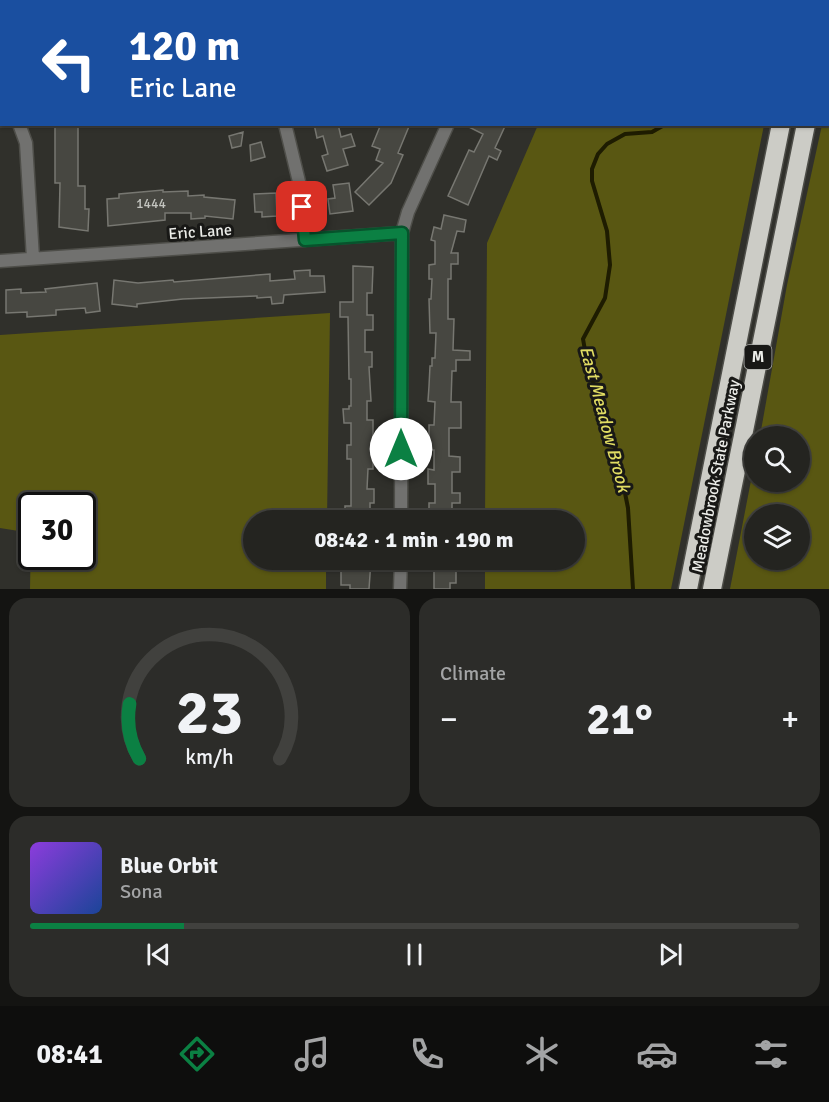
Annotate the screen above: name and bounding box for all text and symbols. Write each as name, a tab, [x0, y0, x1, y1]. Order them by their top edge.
text: 120 m	[129, 21, 240, 72]
icon: left	[30, 24, 108, 102]
text: Eric Lane	[129, 72, 236, 105]
pin	[276, 181, 327, 232]
icon: arrive	[285, 190, 318, 223]
house number: 1444	[136, 195, 167, 212]
street label: Eric Lane	[168, 220, 233, 244]
water label: East Meadow Brook	[575, 344, 636, 496]
road number: M	[744, 345, 771, 369]
street label: Meadowbrook State Parkway	[687, 377, 745, 574]
position arrow	[369, 417, 433, 481]
map controls	[744, 426, 810, 570]
button: search	[744, 426, 810, 492]
speed limit sign: 30	[18, 492, 96, 570]
button: layers	[744, 504, 810, 570]
text: 08:42 · 1 min · 190 m	[314, 526, 514, 553]
text: Climate	[440, 661, 506, 686]
text: 23	[176, 674, 243, 751]
text: 21°	[586, 692, 653, 747]
text: −	[440, 699, 458, 740]
text: +	[781, 699, 799, 740]
text: km/h	[185, 745, 234, 771]
text: Blue Orbit	[120, 852, 218, 879]
text: Sona	[120, 879, 163, 904]
icon: previous	[142, 938, 175, 971]
icon: pause	[398, 938, 431, 971]
icon: next	[654, 938, 687, 971]
icon: directions	[176, 1033, 218, 1075]
icon: music	[291, 1033, 333, 1075]
icon: phone	[406, 1033, 448, 1075]
icon: climate	[521, 1033, 563, 1075]
icon: car	[636, 1033, 678, 1075]
icon: filters	[750, 1033, 792, 1075]
text: 08:41	[36, 1038, 103, 1071]

